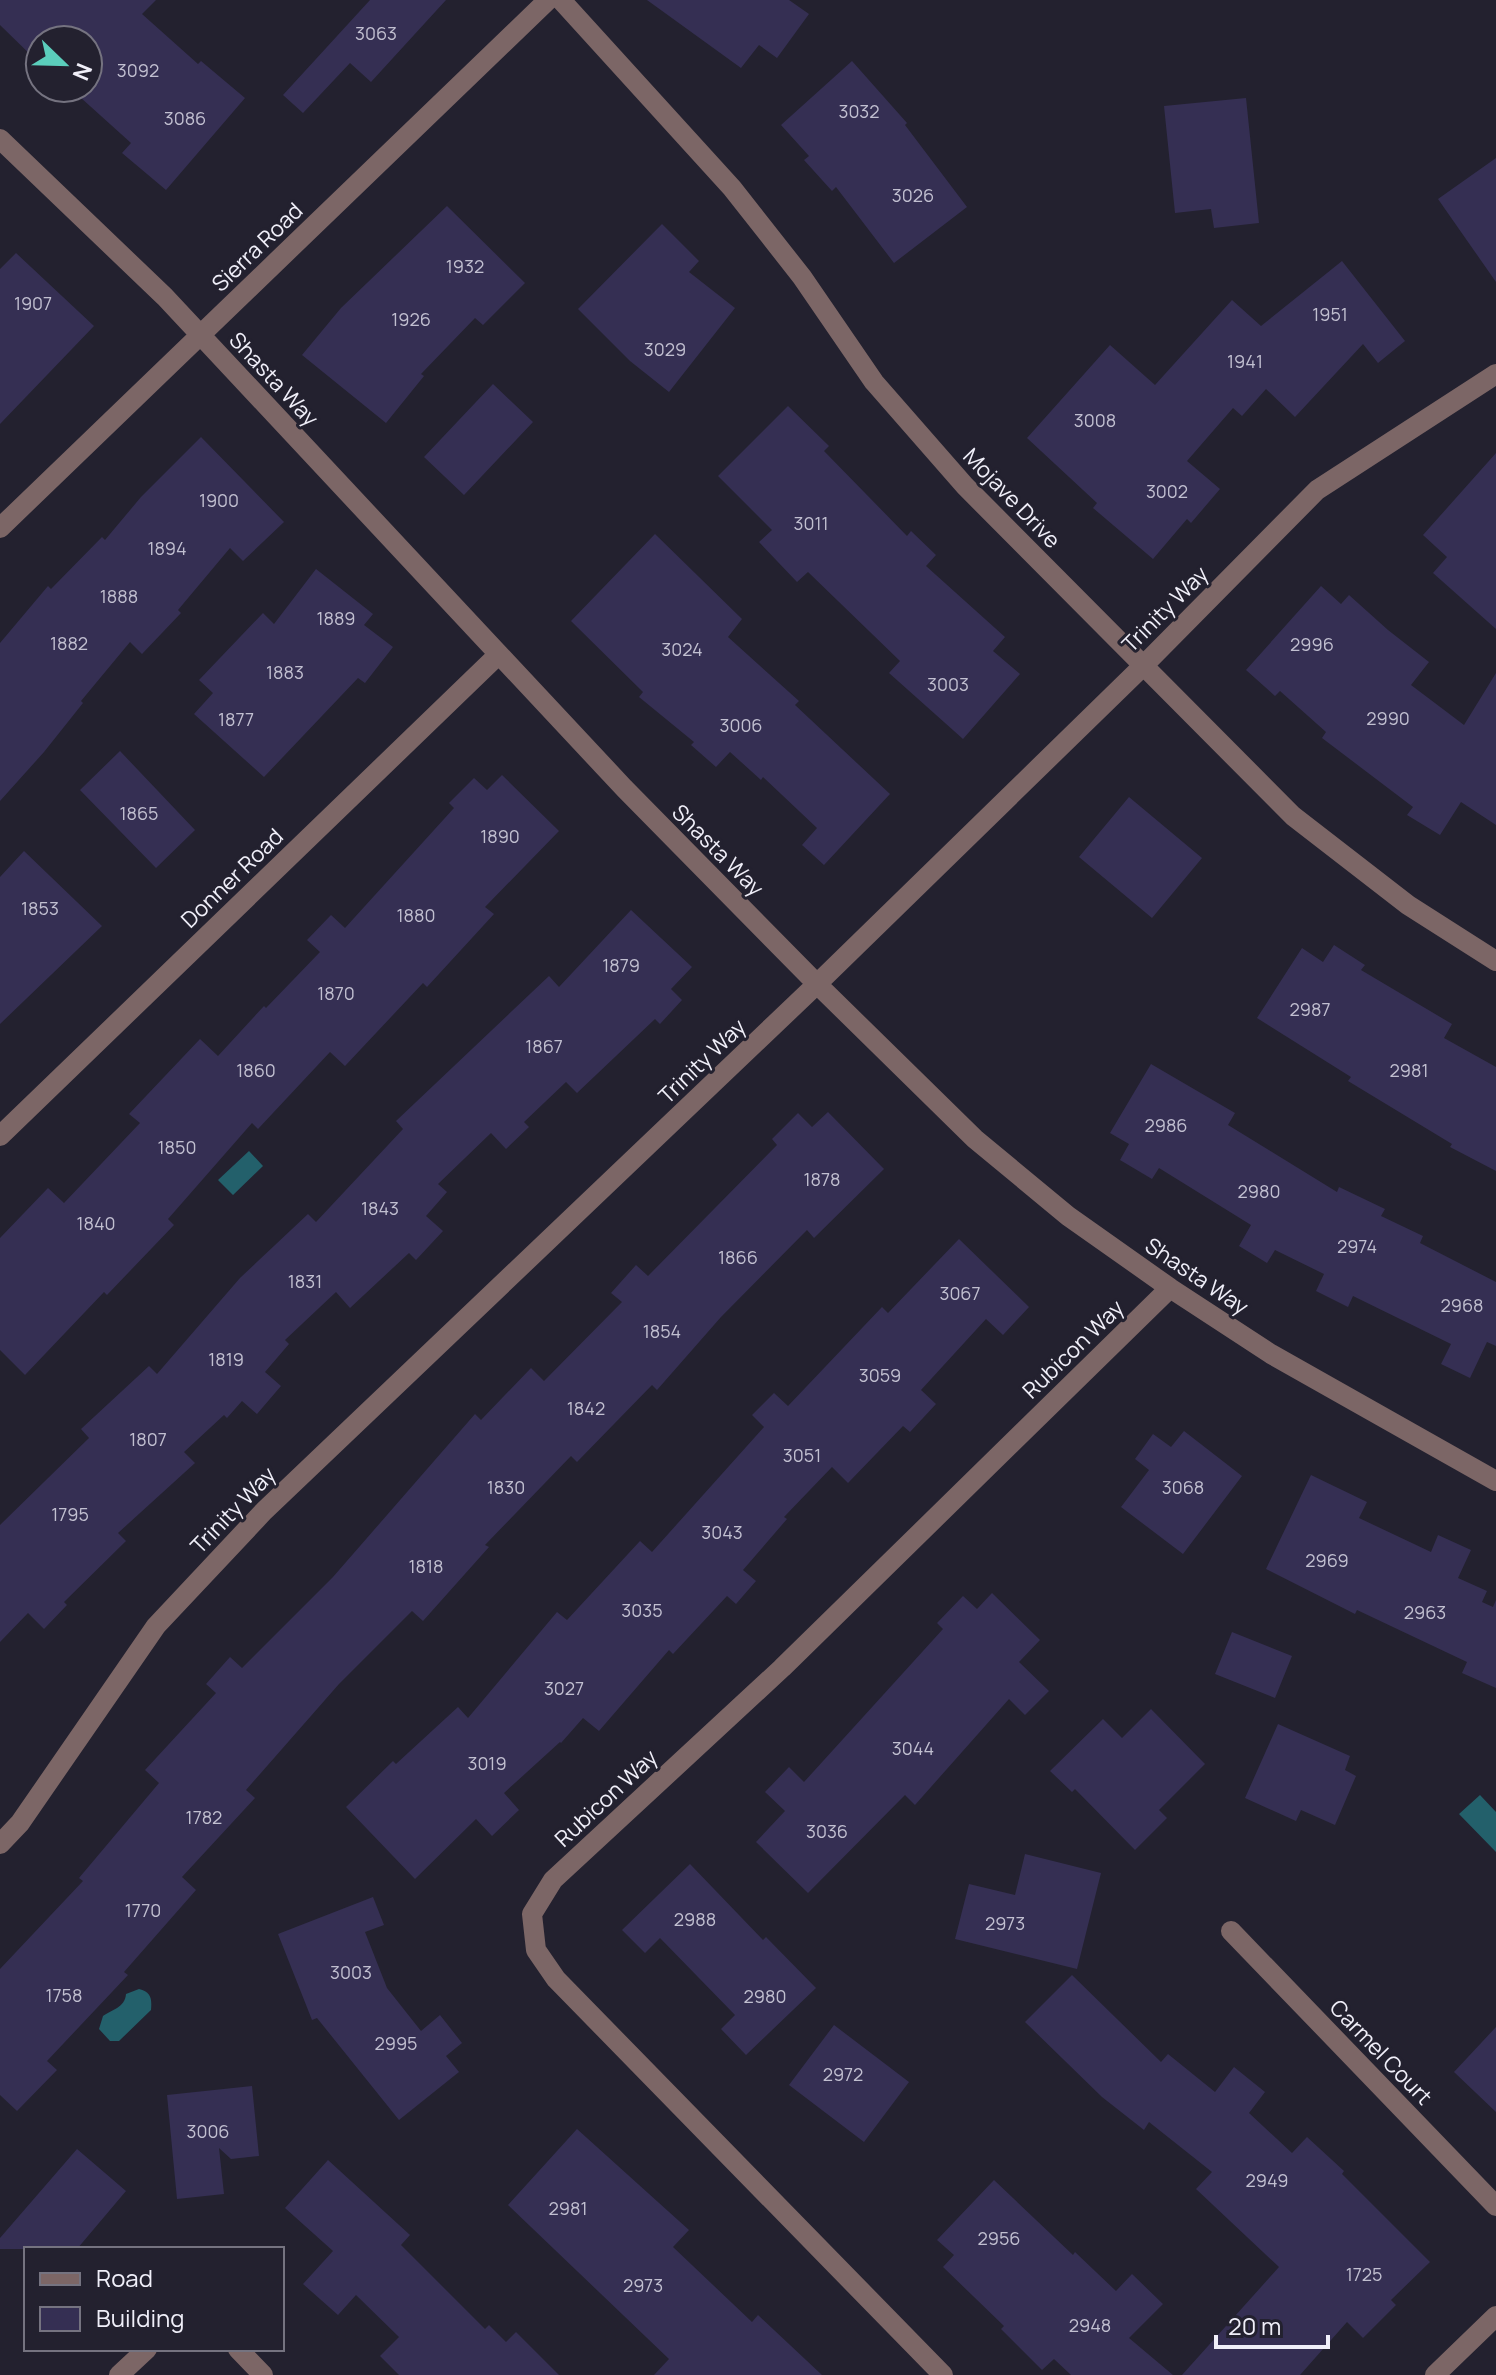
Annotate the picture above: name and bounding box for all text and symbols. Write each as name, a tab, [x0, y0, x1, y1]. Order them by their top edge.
house number: 3063	[355, 21, 397, 45]
north arrow	[24, 24, 104, 104]
house number: 3092	[117, 58, 159, 82]
text: N	[66, 59, 99, 85]
house number: 3032	[838, 99, 880, 123]
house number: 3086	[164, 106, 206, 130]
house number: 3026	[892, 183, 934, 207]
street label: Sierra Road	[205, 196, 309, 298]
house number: 1932	[446, 254, 484, 278]
house number: 1907	[14, 291, 52, 315]
house number: 1951	[1312, 302, 1348, 326]
house number: 1926	[391, 307, 431, 331]
street label: Shasta Way	[223, 325, 326, 433]
house number: 3029	[644, 337, 686, 361]
house number: 1941	[1227, 349, 1263, 373]
house number: 3008	[1074, 408, 1116, 432]
street label: Mojave Drive	[957, 441, 1067, 555]
house number: 3002	[1146, 479, 1188, 503]
house number: 1900	[199, 488, 239, 512]
house number: 3011	[794, 511, 828, 535]
house number: 1894	[147, 536, 187, 560]
street label: Trinity Way	[1115, 559, 1215, 659]
house number: 1888	[100, 584, 138, 608]
house number: 1889	[316, 606, 356, 630]
house number: 1882	[50, 631, 88, 655]
house number: 2996	[1290, 632, 1334, 656]
house number: 3024	[661, 637, 703, 661]
house number: 1883	[266, 660, 304, 684]
house number: 3003	[927, 672, 969, 696]
house number: 2990	[1366, 706, 1410, 730]
house number: 1877	[218, 707, 254, 731]
house number: 3006	[719, 713, 763, 737]
street label: Shasta Way	[665, 797, 771, 903]
house number: 1865	[119, 801, 159, 825]
street label: Donner Road	[174, 822, 290, 934]
house number: 1890	[480, 824, 520, 848]
house number: 1853	[21, 896, 59, 920]
house number: 1880	[397, 903, 435, 927]
house number: 1879	[602, 953, 640, 977]
house number: 1870	[317, 981, 355, 1005]
house number: 2987	[1290, 997, 1330, 1021]
street label: Trinity Way	[652, 1012, 752, 1110]
house number: 1867	[525, 1034, 563, 1058]
house number: 1860	[236, 1058, 276, 1082]
house number: 2981	[1390, 1058, 1428, 1082]
house number: 2986	[1144, 1113, 1188, 1137]
house number: 1850	[158, 1135, 196, 1159]
house number: 1878	[804, 1167, 840, 1191]
house number: 2980	[1238, 1179, 1280, 1203]
house number: 1843	[361, 1196, 399, 1220]
house number: 1840	[76, 1211, 116, 1235]
street label: Shasta Way	[1139, 1230, 1255, 1322]
house number: 2974	[1337, 1234, 1377, 1258]
house number: 1866	[718, 1245, 758, 1269]
house number: 1831	[288, 1269, 322, 1293]
house number: 3067	[939, 1281, 981, 1305]
street label: Rubicon Way	[1016, 1293, 1131, 1405]
house number: 2968	[1440, 1293, 1484, 1317]
house number: 1854	[643, 1319, 681, 1343]
house number: 1819	[208, 1347, 244, 1371]
house number: 3059	[859, 1363, 901, 1387]
house number: 1842	[567, 1396, 605, 1420]
house number: 1807	[129, 1427, 167, 1451]
house number: 3051	[783, 1443, 821, 1467]
street label: Trinity Way	[184, 1460, 282, 1560]
house number: 1830	[487, 1475, 525, 1499]
house number: 3068	[1162, 1475, 1204, 1499]
house number: 1795	[51, 1502, 89, 1526]
house number: 3043	[701, 1520, 743, 1544]
house number: 2969	[1305, 1548, 1349, 1572]
house number: 1818	[409, 1554, 443, 1578]
house number: 3035	[621, 1598, 663, 1622]
house number: 2963	[1404, 1600, 1446, 1624]
house number: 3027	[544, 1676, 584, 1700]
house number: 3044	[892, 1736, 934, 1760]
street label: Rubicon Way	[548, 1742, 664, 1853]
house number: 3019	[467, 1751, 507, 1775]
house number: 1782	[186, 1805, 222, 1829]
house number: 3036	[806, 1819, 848, 1843]
house number: 1770	[125, 1898, 161, 1922]
house number: 2988	[674, 1907, 716, 1931]
house number: 2973	[985, 1911, 1025, 1935]
house number: 3003	[330, 1960, 372, 1984]
house number: 1758	[46, 1983, 82, 2007]
house number: 2980	[744, 1984, 786, 2008]
street label: Carmel Court	[1323, 1993, 1439, 2111]
house number: 2995	[375, 2031, 418, 2055]
house number: 2972	[823, 2062, 863, 2086]
house number: 3006	[186, 2119, 230, 2143]
house number: 2949	[1245, 2168, 1289, 2192]
house number: 2981	[549, 2196, 587, 2220]
house number: 2956	[978, 2226, 1021, 2250]
legend	[24, 2247, 284, 2351]
text: Road	[96, 2261, 153, 2294]
house number: 1725	[1346, 2262, 1382, 2286]
house number: 2973	[623, 2273, 663, 2297]
scale bar	[1216, 2299, 1328, 2349]
text: Building	[96, 2301, 184, 2334]
text: 20 m	[1228, 2309, 1281, 2342]
house number: 2948	[1069, 2313, 1111, 2337]

